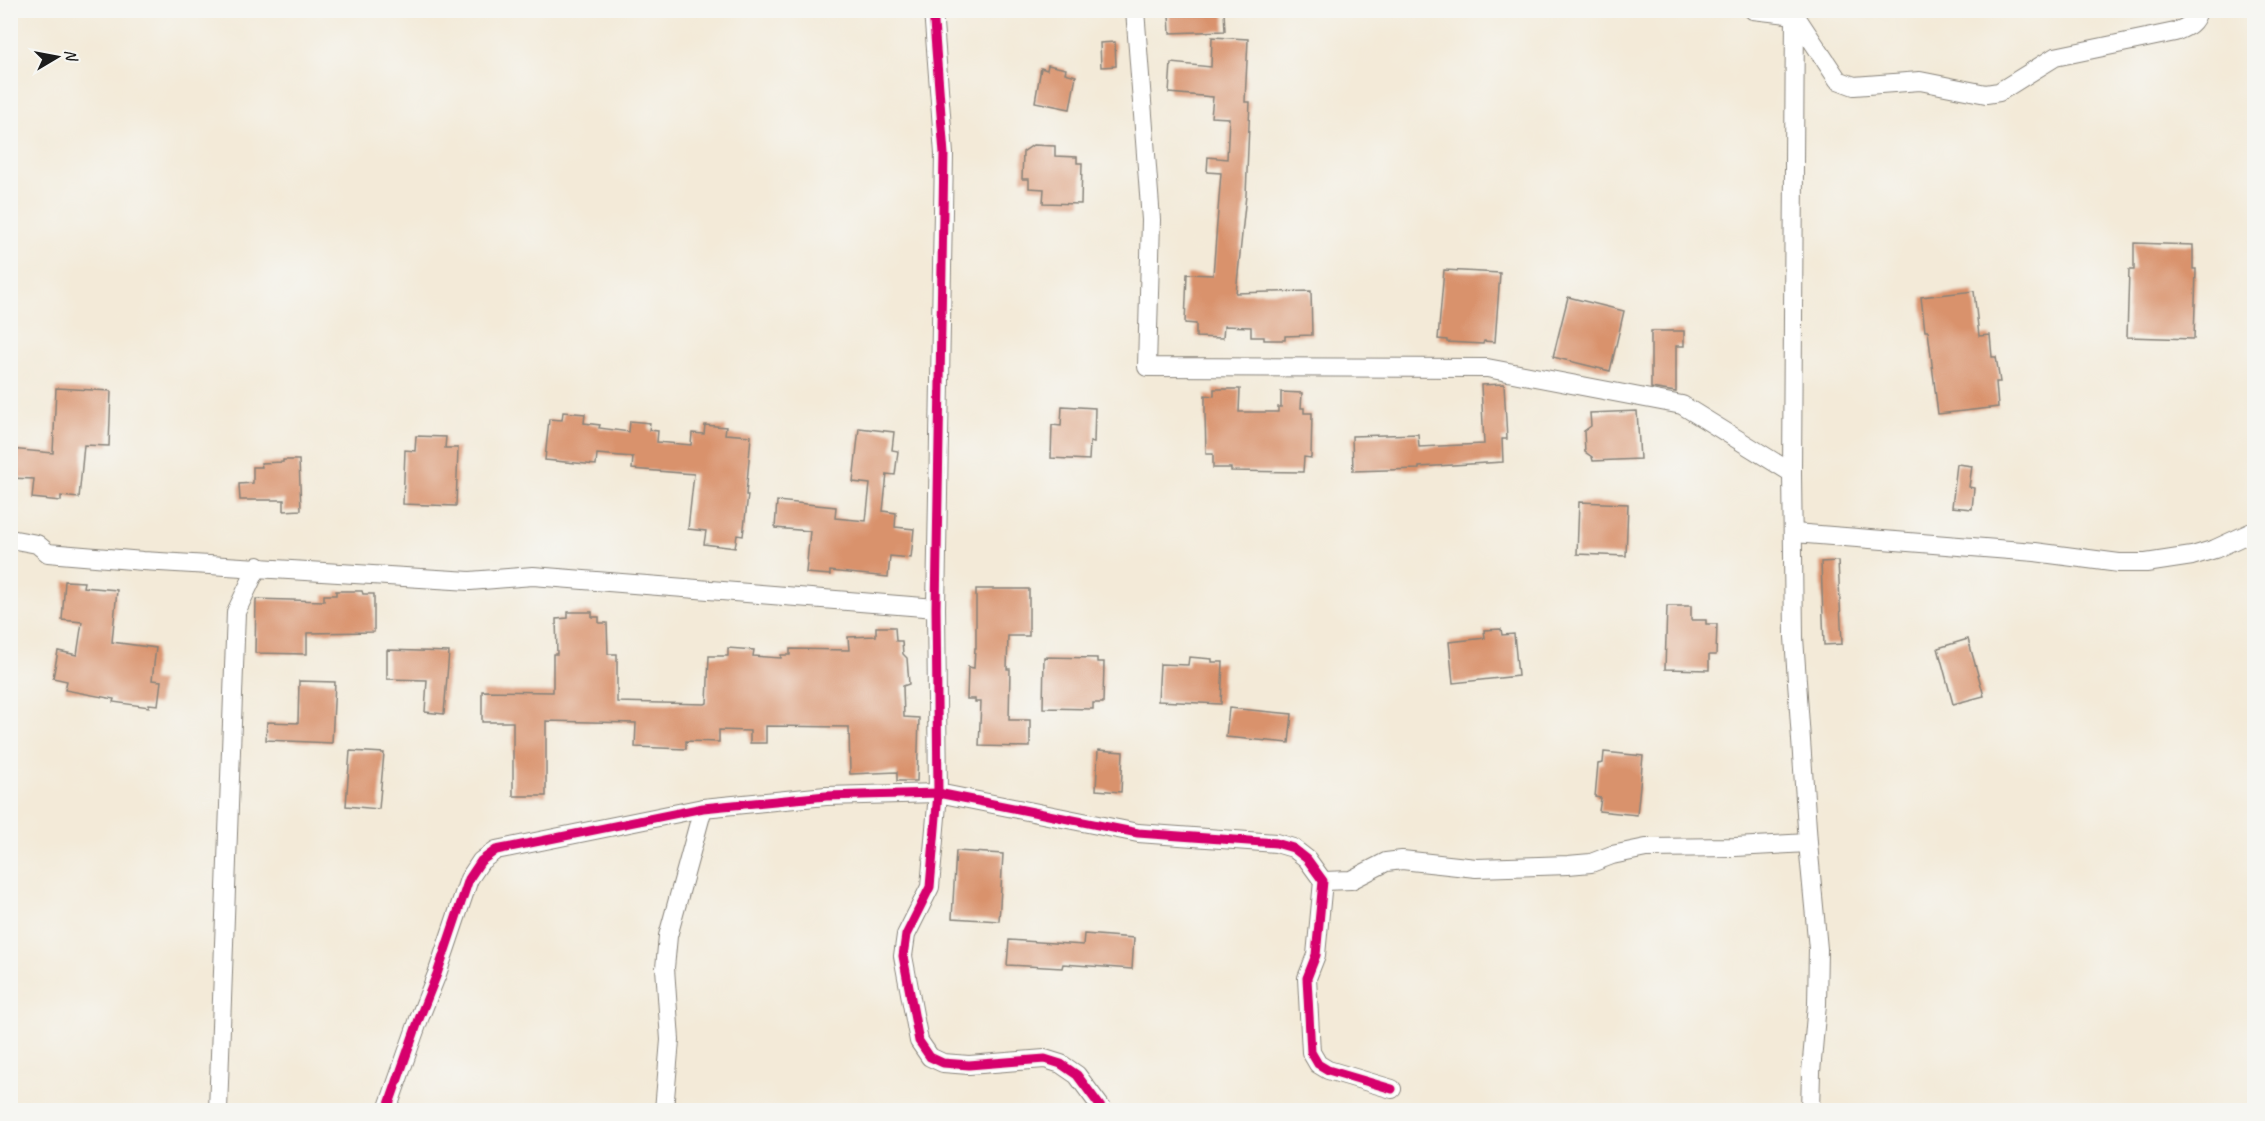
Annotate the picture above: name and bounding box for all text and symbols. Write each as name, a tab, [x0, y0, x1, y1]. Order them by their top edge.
north arrow	[27, 27, 87, 87]
text: N	[60, 48, 82, 64]

